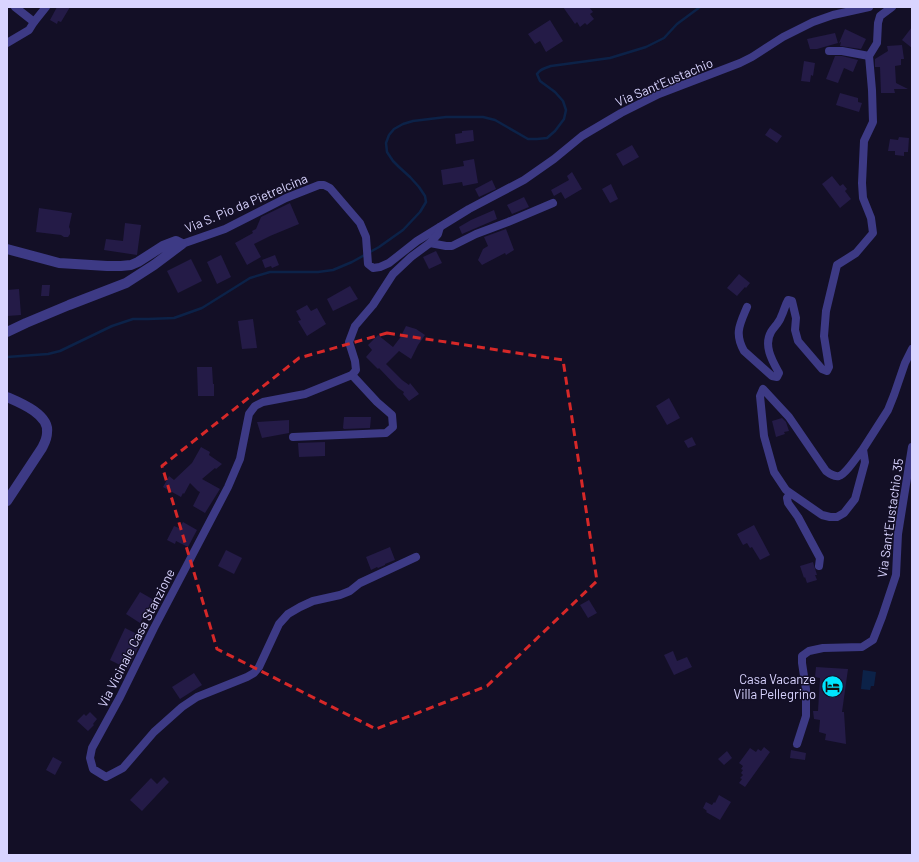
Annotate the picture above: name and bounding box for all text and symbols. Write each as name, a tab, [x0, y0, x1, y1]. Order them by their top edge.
street label: Via Sant'Eustachio	[613, 54, 715, 110]
street label: Via S. Pio da Pietrelcina	[182, 170, 310, 236]
street label: Via Sant'Eustachio 35	[874, 457, 906, 579]
street label: Via Vicinale Casa Stanzione	[94, 566, 178, 710]
place label: Casa Vacanze Villa Pellegrino	[734, 671, 816, 702]
hotel icon: Casa Vacanze Villa Pellegrino	[819, 673, 845, 699]

